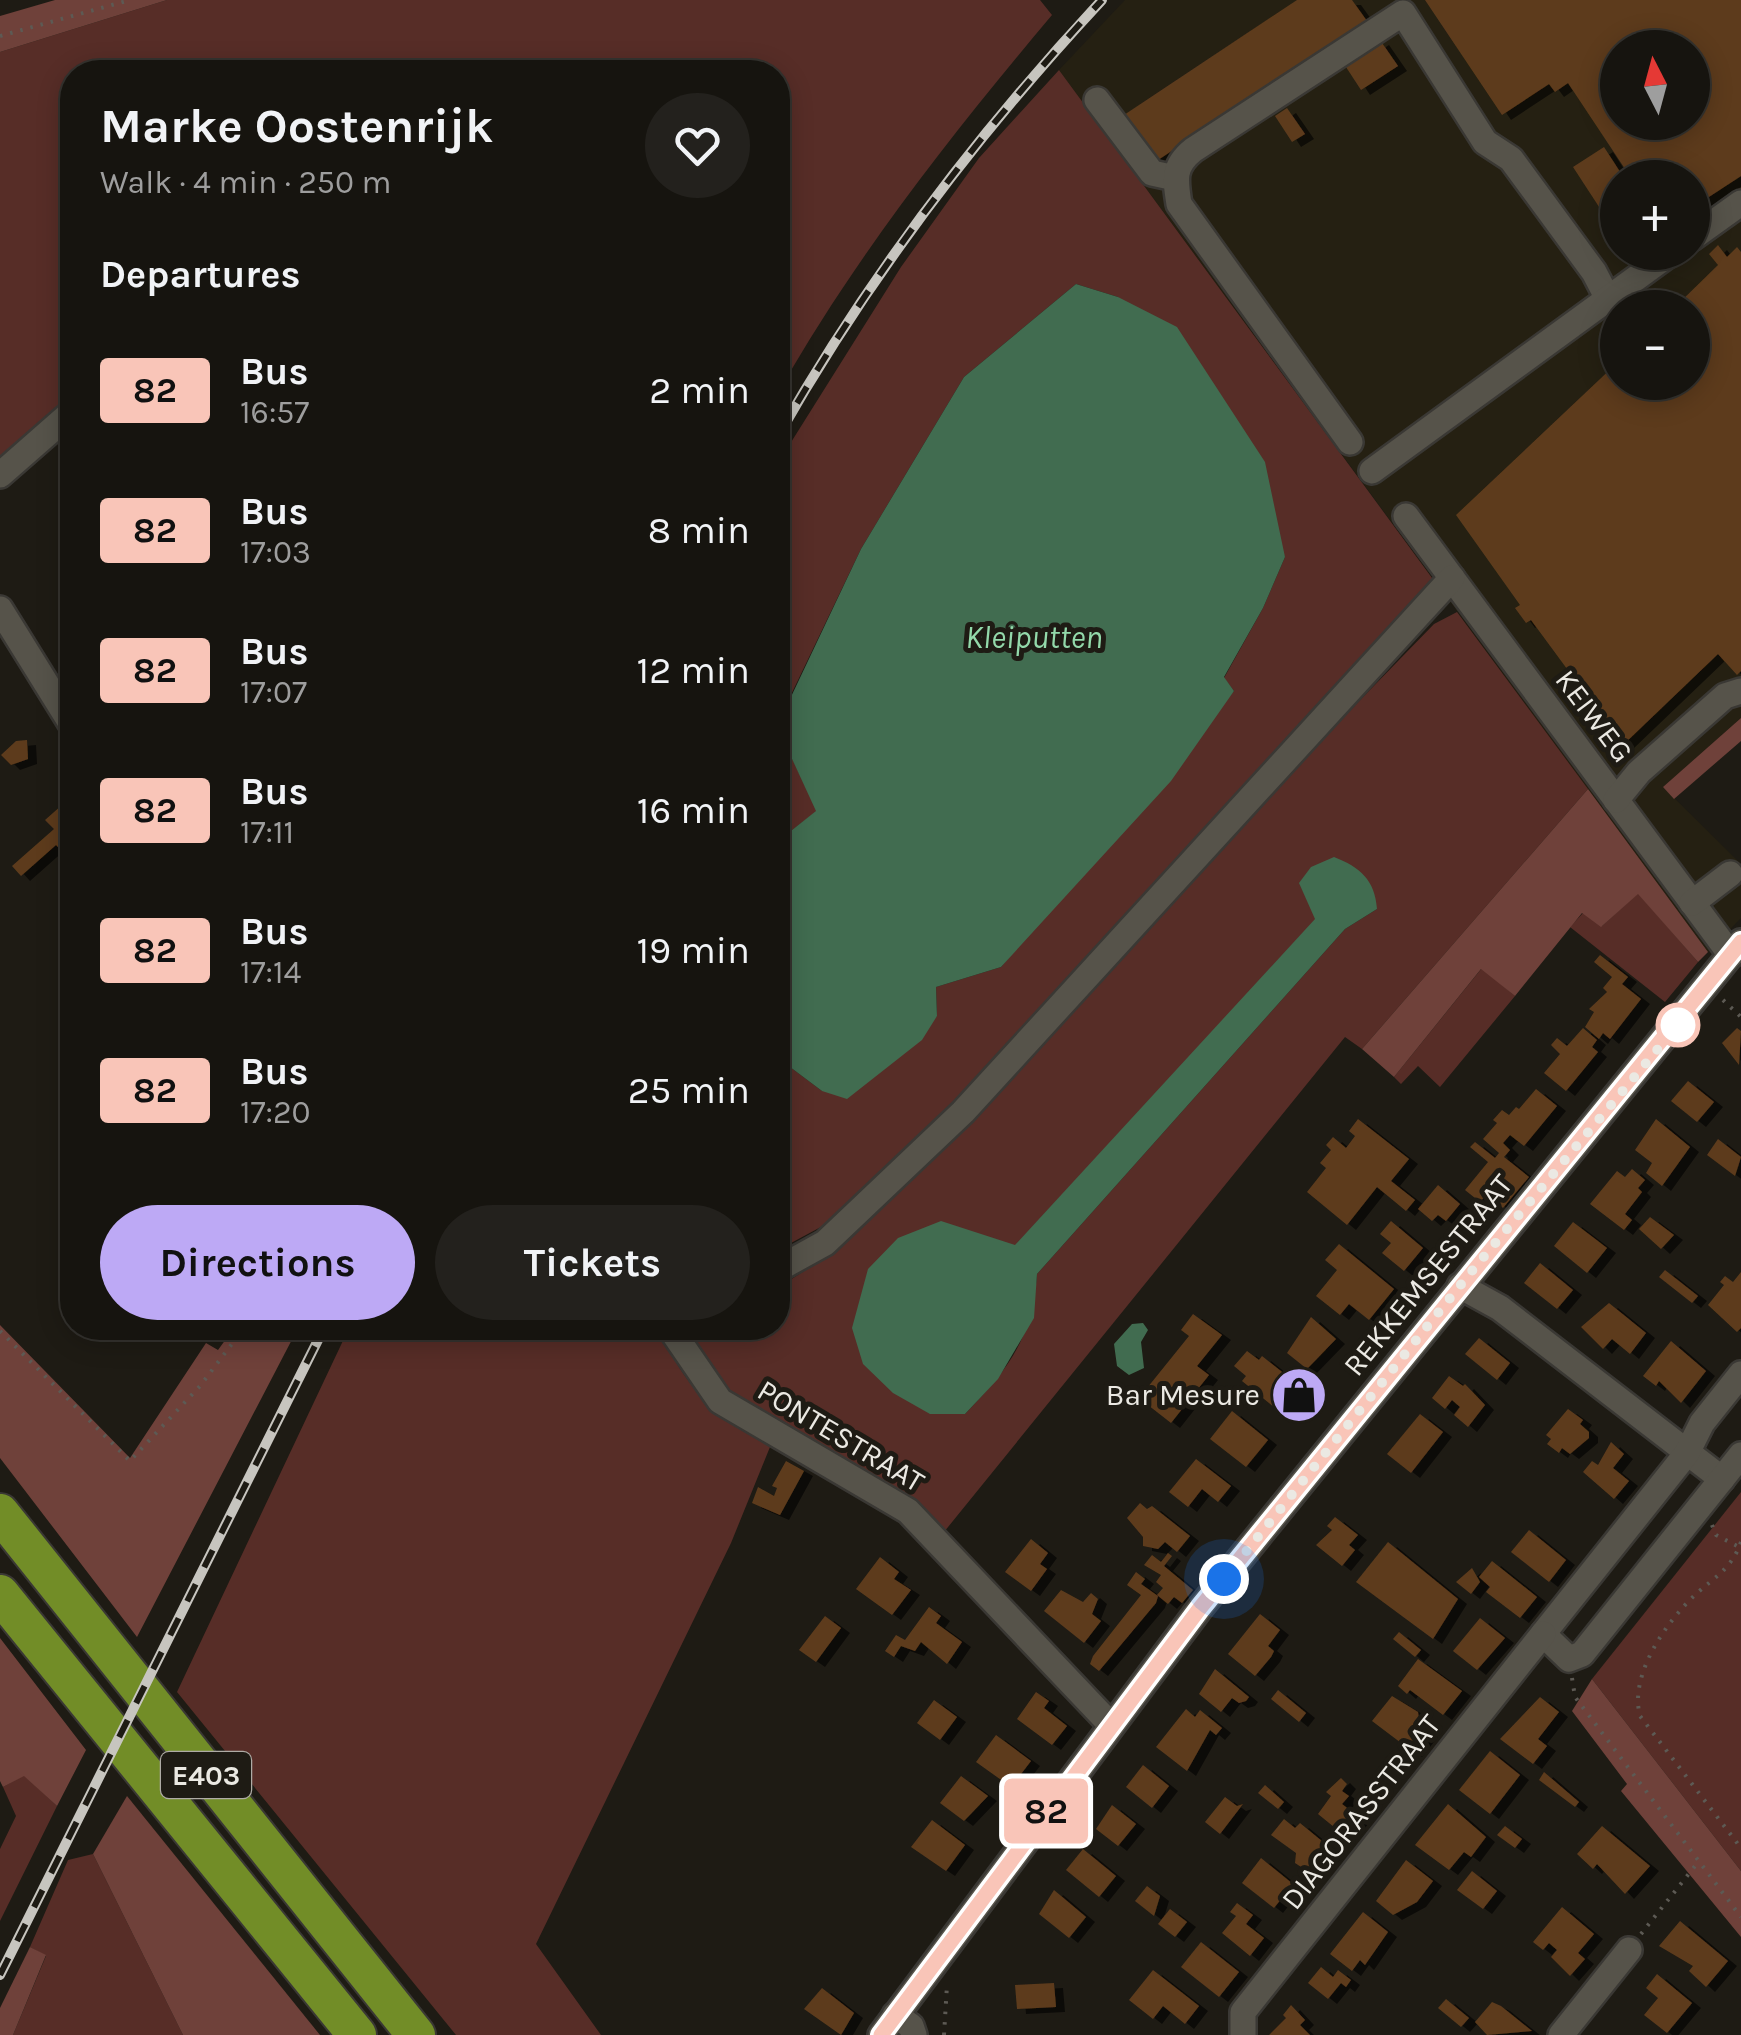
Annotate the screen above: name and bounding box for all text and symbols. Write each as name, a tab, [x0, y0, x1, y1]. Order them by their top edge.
north arrow	[1600, 30, 1710, 140]
map controls	[1600, 30, 1710, 400]
button: heart	[645, 93, 750, 198]
text: Marke Oostenrijk	[100, 98, 493, 154]
button: +	[1600, 160, 1710, 270]
text: Walk · 4 min · 250 m	[100, 164, 391, 201]
text: Departures	[100, 252, 300, 297]
button: −	[1600, 290, 1710, 400]
text: Bus	[240, 349, 309, 394]
text: 2 min	[649, 368, 750, 413]
text: 82	[133, 370, 177, 411]
text: 16:57	[240, 394, 309, 431]
text: Bus	[240, 489, 309, 534]
text: 8 min	[648, 508, 750, 553]
text: 82	[133, 510, 177, 551]
text: 17:03	[240, 534, 311, 571]
water label: Kleiputten	[965, 619, 1103, 656]
text: Bus	[240, 629, 309, 674]
text: 12 min	[637, 648, 750, 693]
text: 82	[133, 650, 177, 691]
street label: KEIWEG	[1548, 663, 1640, 769]
text: 17:07	[240, 674, 307, 711]
text: Bus	[240, 769, 309, 814]
text: 16 min	[637, 788, 750, 833]
text: 82	[133, 790, 177, 831]
text: 17:11	[240, 814, 294, 851]
text: Bus	[240, 909, 309, 954]
text: 19 min	[637, 928, 750, 973]
text: 82	[133, 930, 177, 971]
text: 17:14	[240, 954, 301, 991]
unlabelled marker	[1657, 1004, 1699, 1046]
text: Bus	[240, 1049, 309, 1094]
text: 25 min	[628, 1068, 750, 1113]
text: 82	[133, 1070, 177, 1111]
text: 17:20	[240, 1094, 311, 1131]
street label: REKKEMSESTRAAT	[1336, 1167, 1520, 1383]
button: Directions	[100, 1205, 415, 1320]
button: Tickets	[435, 1205, 750, 1320]
shop icon: Bar Mesure	[1269, 1365, 1329, 1425]
street label: PONTESTRAAT	[751, 1372, 931, 1500]
place label: Bar Mesure	[1106, 1377, 1260, 1413]
your location	[1199, 1554, 1249, 1604]
street label: DIAGORASSTRAAT	[1274, 1707, 1448, 1917]
road number: E403	[161, 1752, 251, 1798]
line badge: 82	[1001, 1778, 1091, 1844]
text: 82	[1024, 1791, 1068, 1832]

